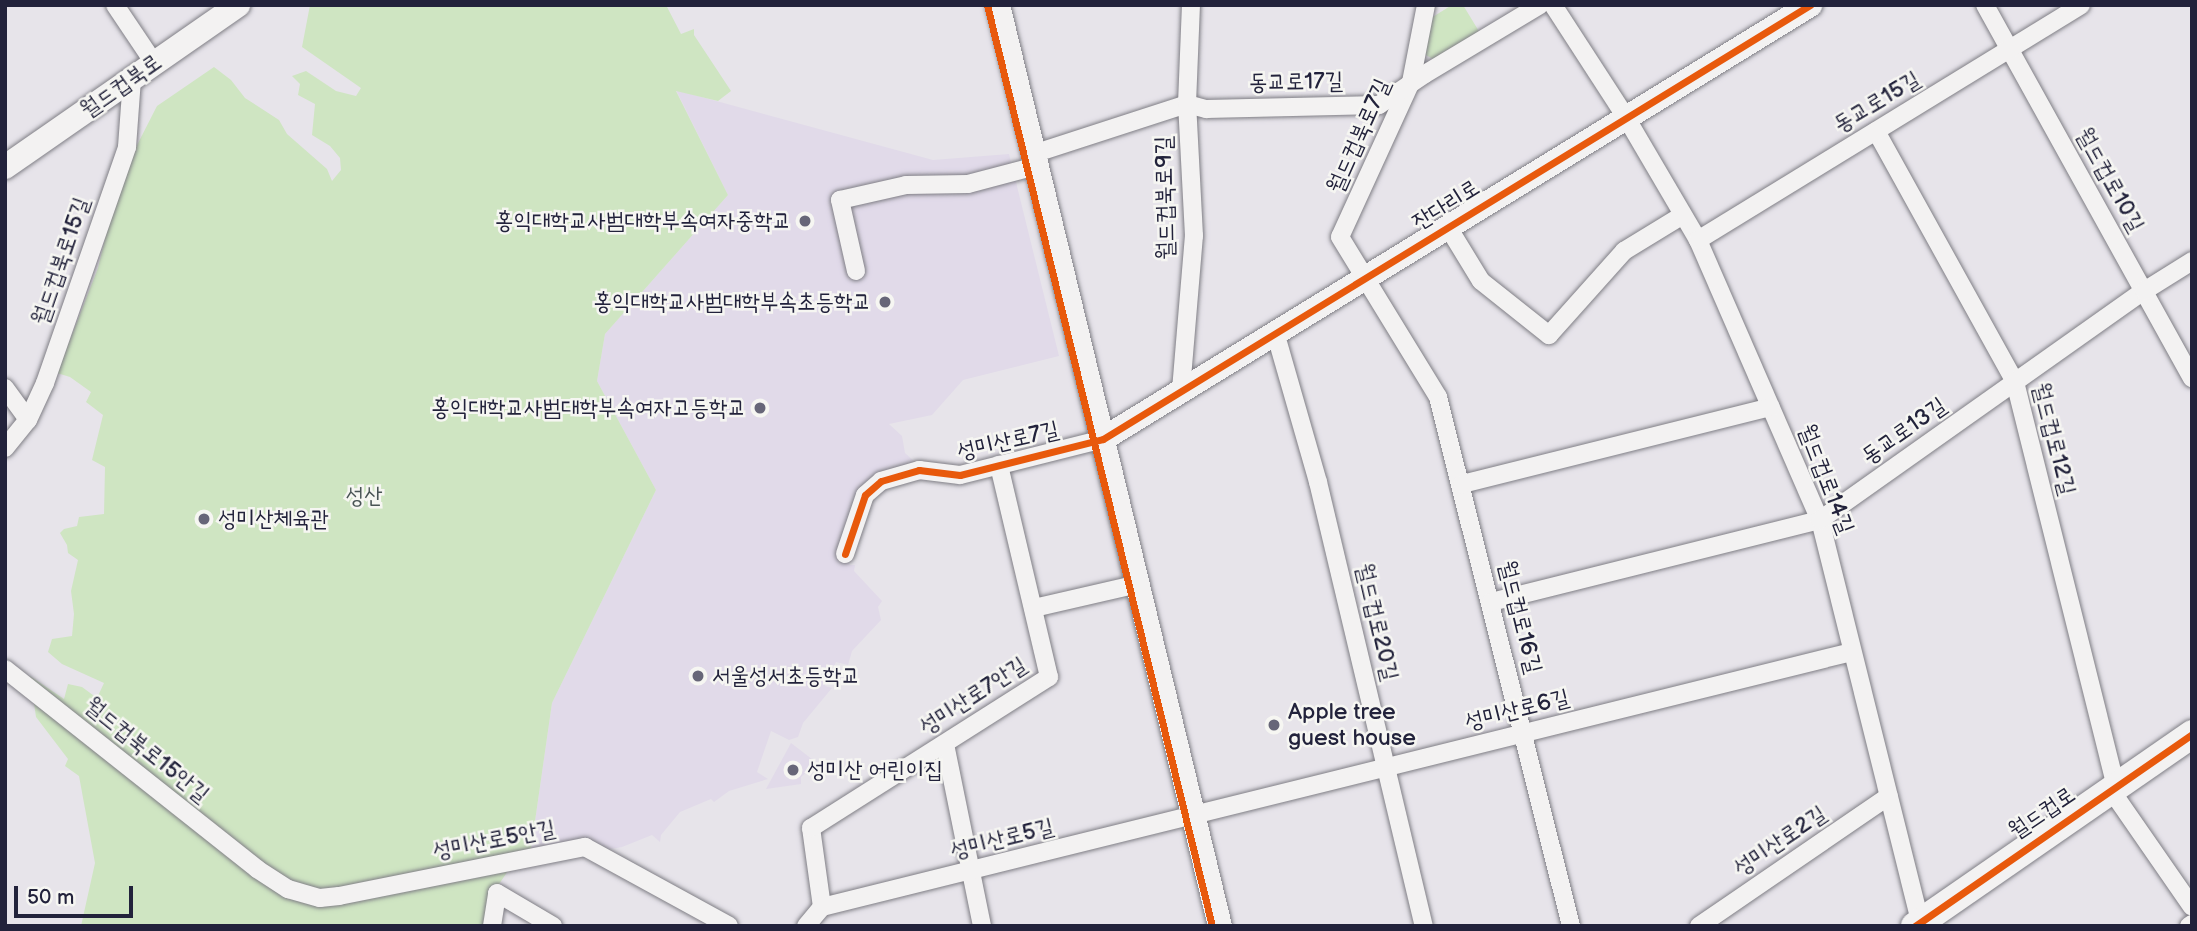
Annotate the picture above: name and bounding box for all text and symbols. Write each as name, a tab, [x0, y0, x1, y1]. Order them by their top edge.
street label: 월드컵북로	[75, 48, 167, 124]
street label: 동교로15길	[1829, 65, 1925, 139]
street label: 동교로17길	[1249, 67, 1343, 97]
street label: 월드컵북로7길	[1322, 75, 1396, 197]
street label: 월드컵로10길	[2070, 123, 2150, 237]
street label: 월드컵북로9길	[1150, 136, 1180, 260]
street label: 잔다리로	[1407, 174, 1485, 236]
street label: 월드컵북로15길	[26, 194, 96, 328]
place label: 홍익대학교사범대학부속여자중학교	[495, 207, 791, 235]
marker: 홍익대학교사범대학부속여자중학교	[797, 213, 813, 229]
place label: 홍익대학교사범대학부속초등학교	[593, 288, 871, 316]
marker: 홍익대학교사범대학부속초등학교	[877, 294, 893, 310]
street label: 월드컵로12길	[2027, 380, 2081, 498]
street label: 동교로13길	[1856, 392, 1952, 470]
place label: 홍익대학교사범대학부속여자고등학교	[431, 394, 746, 422]
marker: 홍익대학교사범대학부속여자고등학교	[752, 400, 768, 416]
street label: 성미산로7길	[954, 416, 1062, 466]
street label: 월드컵로14길	[1792, 420, 1860, 538]
park label: 성산	[345, 482, 383, 510]
place label: 성미산체육관	[218, 505, 329, 533]
marker: 성미산체육관	[196, 511, 212, 527]
street label: 월드컵로16길	[1493, 558, 1547, 676]
street label: 월드컵로20길	[1350, 561, 1404, 683]
street label: 성미산로7안길	[914, 651, 1032, 741]
place label: 서울성서초등학교	[712, 662, 860, 690]
marker: 서울성서초등학교	[690, 668, 706, 684]
street label: 성미산로6길	[1462, 684, 1572, 736]
street label: 월드컵북로15안길	[79, 692, 215, 808]
place label: Apple tree guest house	[1288, 698, 1416, 752]
marker: Apple tree guest house	[1266, 717, 1282, 733]
place label: 성미산 어린이집	[807, 756, 943, 784]
marker: 성미산 어린이집	[785, 762, 801, 778]
street label: 월드컵로	[2004, 781, 2080, 845]
street label: 성미산로2길	[1728, 800, 1832, 882]
street label: 성미산로5길	[947, 813, 1057, 865]
street label: 성미산로5안길	[430, 815, 558, 865]
scale bar	[18, 872, 136, 916]
text: 50 m	[27, 885, 74, 910]

